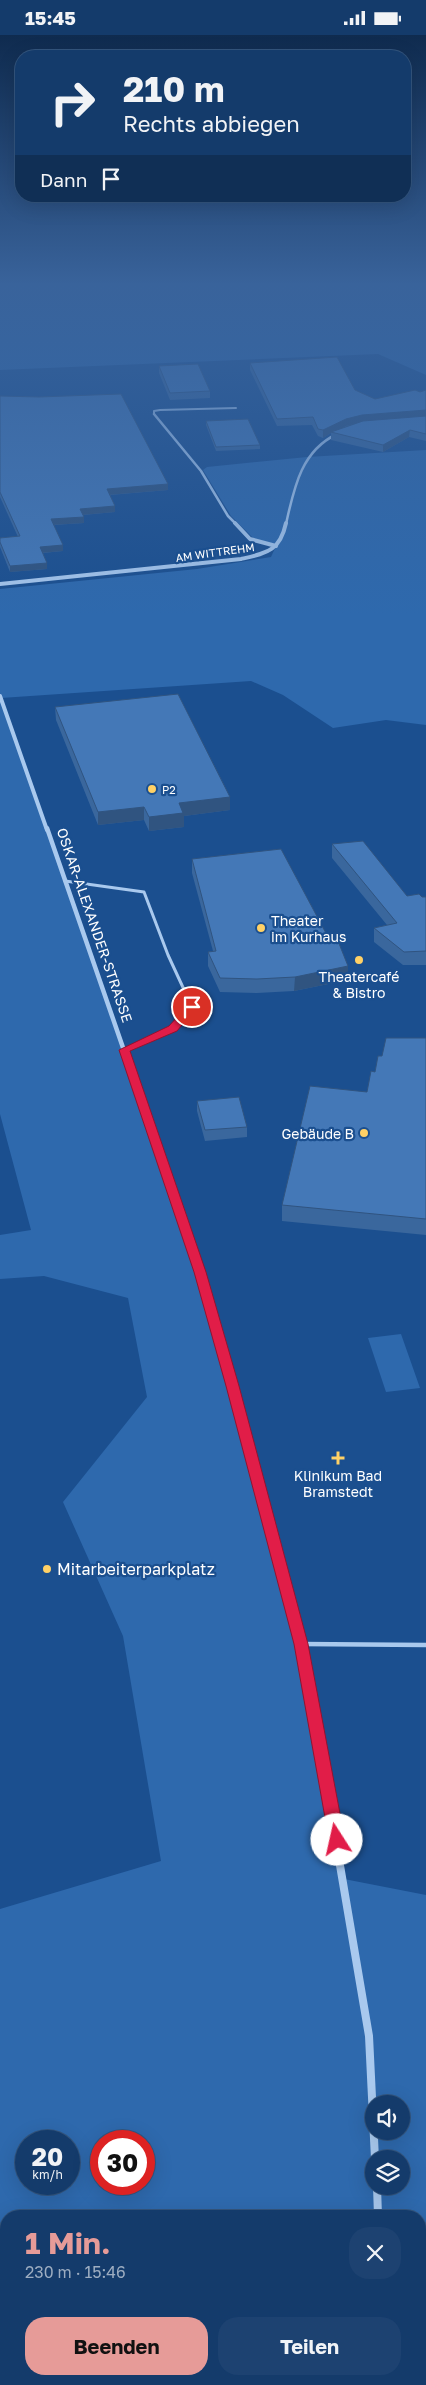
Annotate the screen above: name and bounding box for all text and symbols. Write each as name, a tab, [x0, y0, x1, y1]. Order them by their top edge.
text: 15:45	[25, 6, 76, 29]
text: 210 m	[123, 68, 225, 110]
icon: right	[40, 70, 105, 135]
text: Rechts abbiegen	[123, 110, 300, 137]
icon: arrive	[97, 165, 125, 193]
text: Dann	[40, 168, 87, 191]
street label: AM WITTREHM	[175, 540, 255, 564]
marker: P2	[146, 783, 158, 795]
place label: P2	[162, 783, 176, 796]
street label: OSKAR-ALEXANDER-STRASSE	[54, 825, 136, 1025]
place label: Theater im Kurhaus	[271, 912, 346, 945]
marker: Theater im Kurhaus	[255, 922, 267, 934]
marker: Theatercafé & Bistro	[353, 954, 365, 966]
place label: Theatercafé & Bistro	[319, 968, 399, 1001]
pin	[171, 986, 213, 1028]
icon: arrive	[178, 993, 206, 1021]
place label: Gebäude B	[281, 1125, 354, 1142]
marker: Gebäude B	[358, 1127, 370, 1139]
marker: Klinikum Bad Bramstedt	[331, 1451, 345, 1465]
place label: Klinikum Bad Bramstedt	[294, 1467, 382, 1500]
place label: Mitarbeiterparkplatz	[57, 1559, 215, 1579]
marker: Mitarbeiterparkplatz	[41, 1563, 53, 1575]
position arrow	[310, 1813, 362, 1865]
map controls	[365, 2095, 410, 2195]
button: sound	[365, 2095, 410, 2140]
speed limit sign: 30	[90, 2130, 155, 2195]
text: 20	[32, 2141, 63, 2172]
button: layers	[365, 2150, 410, 2195]
text: km/h	[32, 2167, 63, 2182]
text: 1 Min.	[25, 2225, 111, 2261]
button: close	[349, 2227, 401, 2279]
text: 230 m · 15:46	[25, 2262, 126, 2282]
button: Beenden	[25, 2317, 208, 2375]
button: Teilen	[218, 2317, 401, 2375]

